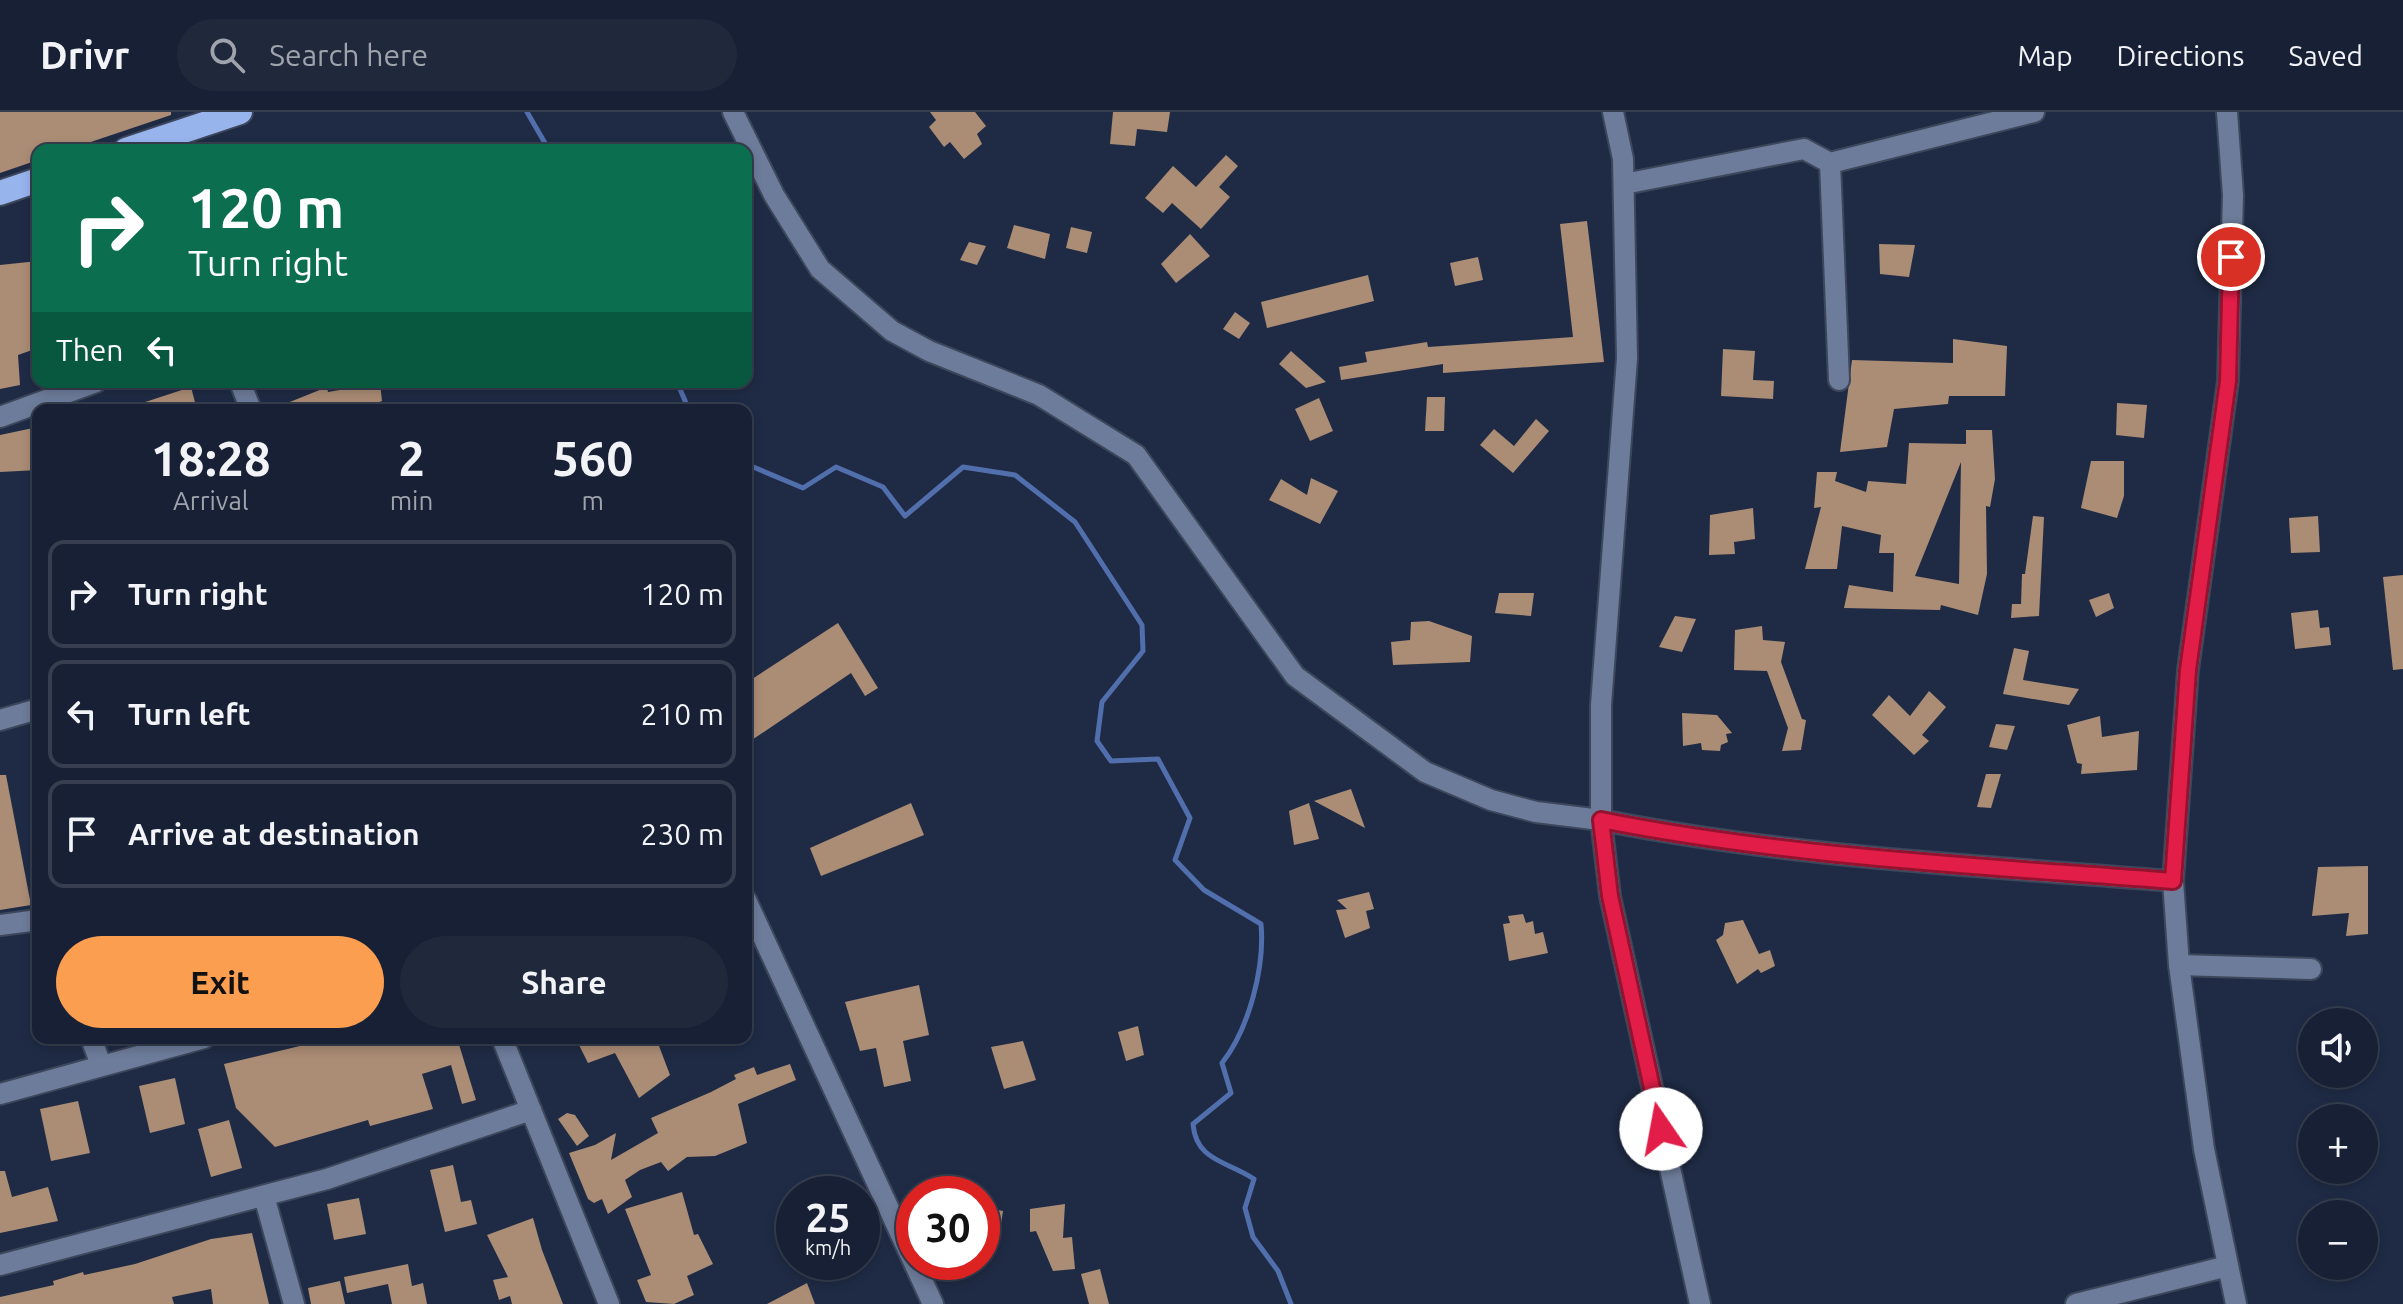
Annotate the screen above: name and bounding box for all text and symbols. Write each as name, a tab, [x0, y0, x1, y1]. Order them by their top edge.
search box	[177, 19, 737, 91]
icon: search	[205, 33, 249, 77]
text: Drivr	[40, 34, 129, 76]
text: Search here	[269, 38, 428, 72]
text: Map	[2017, 40, 2073, 71]
text: Directions	[2117, 40, 2244, 71]
text: Saved	[2288, 40, 2363, 71]
icon: right	[56, 176, 160, 280]
text: 120 m	[188, 176, 344, 239]
pin	[2197, 223, 2265, 291]
icon: arrive	[2209, 235, 2253, 279]
text: Turn right	[188, 242, 348, 283]
icon: left	[140, 328, 184, 372]
text: Then	[56, 333, 124, 367]
text: 18:28	[151, 431, 271, 485]
text: 2	[398, 431, 425, 485]
text: 560	[552, 431, 633, 485]
text: Arrival	[173, 486, 249, 515]
text: min	[390, 486, 433, 515]
text: m	[581, 486, 604, 515]
icon: right	[60, 572, 104, 616]
text: Turn right	[128, 577, 268, 611]
text: 120 m	[640, 577, 724, 611]
icon: left	[60, 692, 104, 736]
text: Turn left	[128, 697, 250, 731]
text: 210 m	[640, 697, 724, 731]
icon: arrive	[60, 812, 104, 856]
text: Arrive at destination	[128, 817, 420, 851]
text: 230 m	[640, 817, 724, 851]
button: Exit	[56, 936, 384, 1028]
button: Share	[400, 936, 728, 1028]
map controls	[2298, 1008, 2378, 1280]
button: sound	[2298, 1008, 2378, 1088]
position arrow	[1619, 1087, 1703, 1171]
button: +	[2298, 1104, 2378, 1184]
speed limit sign: 30	[896, 1176, 1000, 1280]
text: 25	[805, 1195, 851, 1240]
button: −	[2298, 1200, 2378, 1280]
text: km/h	[805, 1236, 851, 1259]

